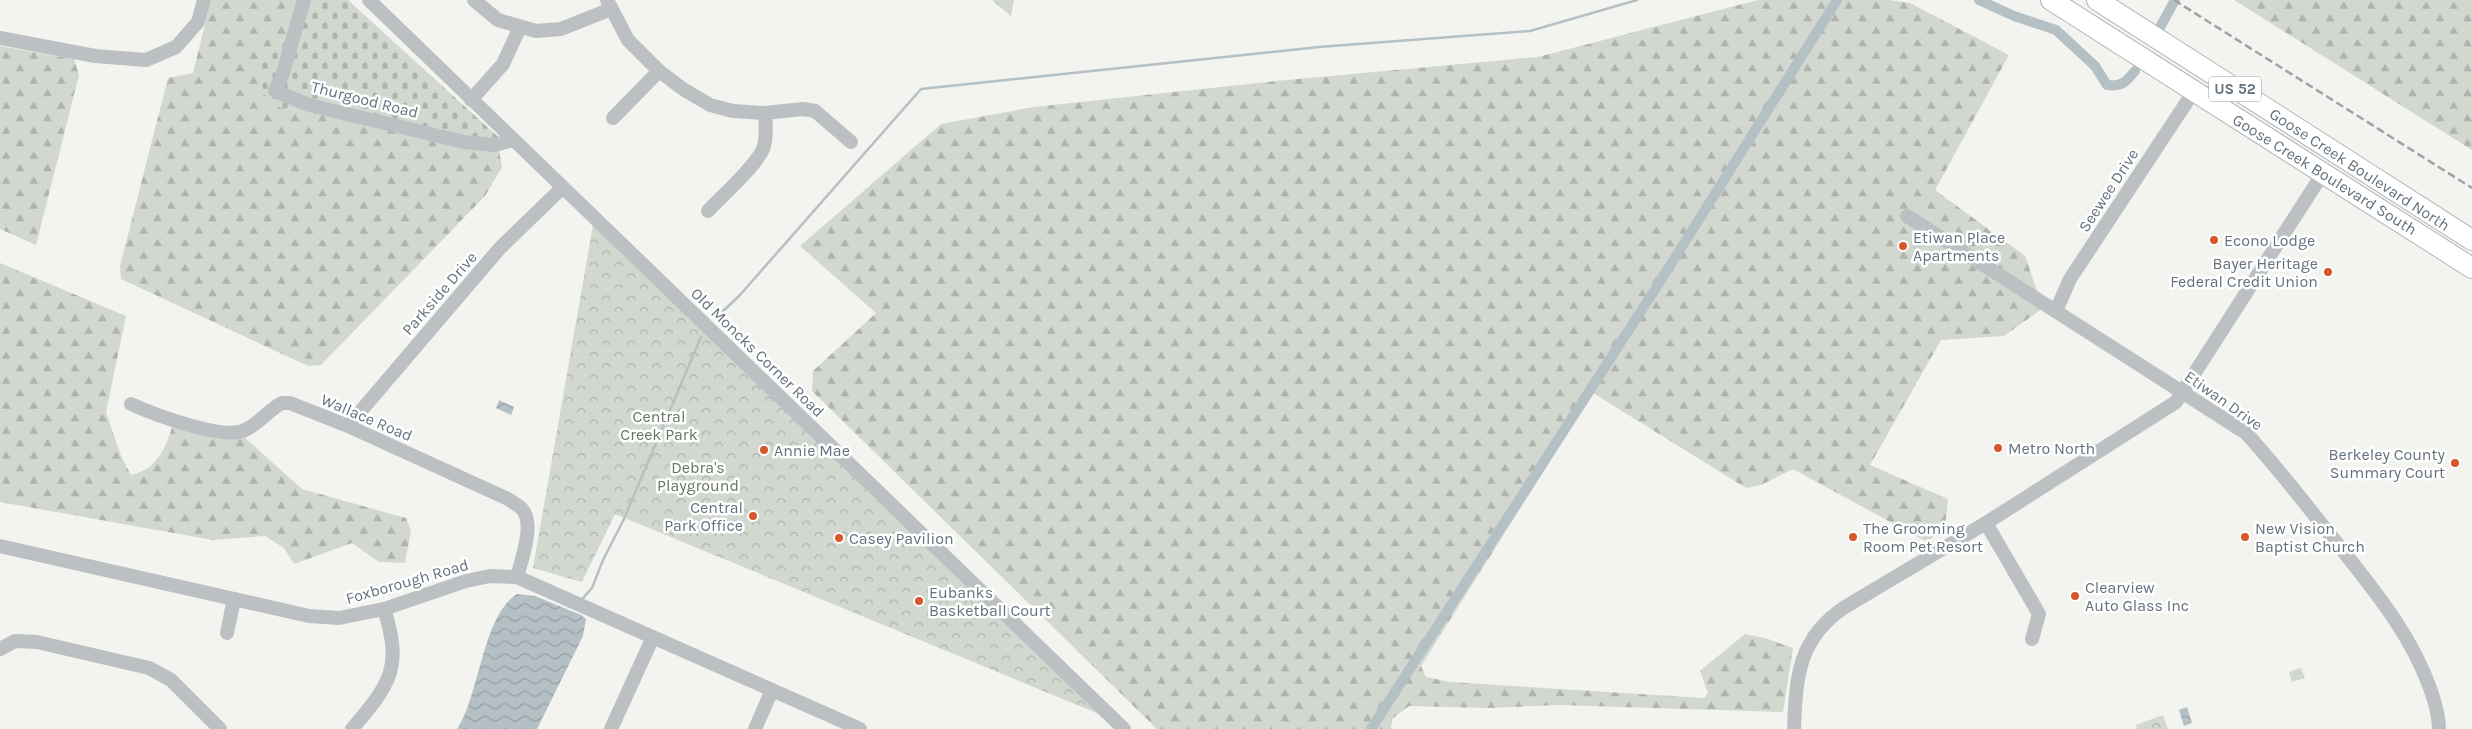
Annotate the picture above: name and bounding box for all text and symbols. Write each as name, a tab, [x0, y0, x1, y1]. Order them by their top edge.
road number: US 52	[2209, 76, 2261, 102]
street label: Thurgood Road	[309, 77, 420, 122]
street label: Goose Creek Boulevard North	[2266, 104, 2453, 235]
street label: Goose Creek Boulevard South	[2229, 110, 2420, 239]
street label: Seewee Drive	[2075, 145, 2142, 235]
place label: Etiwan Place Apartments	[1913, 228, 2005, 265]
place label: Econo Lodge	[2224, 231, 2315, 250]
marker: Econo Lodge	[2208, 234, 2220, 246]
marker: Etiwan Place Apartments	[1897, 240, 1909, 252]
street label: Parkside Drive	[398, 248, 481, 339]
place label: Bayer Heritage Federal Credit Union	[2170, 254, 2318, 291]
marker: Bayer Heritage Federal Credit Union	[2322, 266, 2334, 278]
street label: Old Moncks Corner Road	[687, 284, 828, 421]
street label: Etiwan Drive	[2181, 367, 2266, 434]
street label: Wallace Road	[318, 390, 415, 445]
park label: Central Creek Park	[620, 407, 698, 444]
place label: Metro North	[2008, 439, 2095, 458]
place label: Annie Mae	[774, 441, 850, 460]
marker: Metro North	[1992, 442, 2004, 454]
marker: Annie Mae	[758, 444, 770, 456]
place label: Berkeley County Summary Court	[2329, 445, 2446, 482]
marker: Berkeley County Summary Court	[2449, 457, 2461, 469]
park label: Debra's Playground	[657, 458, 739, 495]
place label: Central Park Office	[664, 498, 743, 535]
marker: Central Park Office	[747, 510, 759, 522]
place label: The Grooming Room Pet Resort	[1863, 519, 1983, 556]
place label: New Vision Baptist Church	[2255, 519, 2365, 556]
place label: Casey Pavilion	[849, 529, 954, 548]
marker: The Grooming Room Pet Resort	[1847, 531, 1859, 543]
marker: New Vision Baptist Church	[2239, 531, 2251, 543]
marker: Casey Pavilion	[833, 532, 845, 544]
street label: Foxborough Road	[344, 555, 471, 608]
place label: Clearview Auto Glass Inc	[2085, 578, 2189, 615]
place label: Eubanks Basketball Court	[929, 583, 1051, 620]
marker: Clearview Auto Glass Inc	[2069, 590, 2081, 602]
marker: Eubanks Basketball Court	[913, 595, 925, 607]

